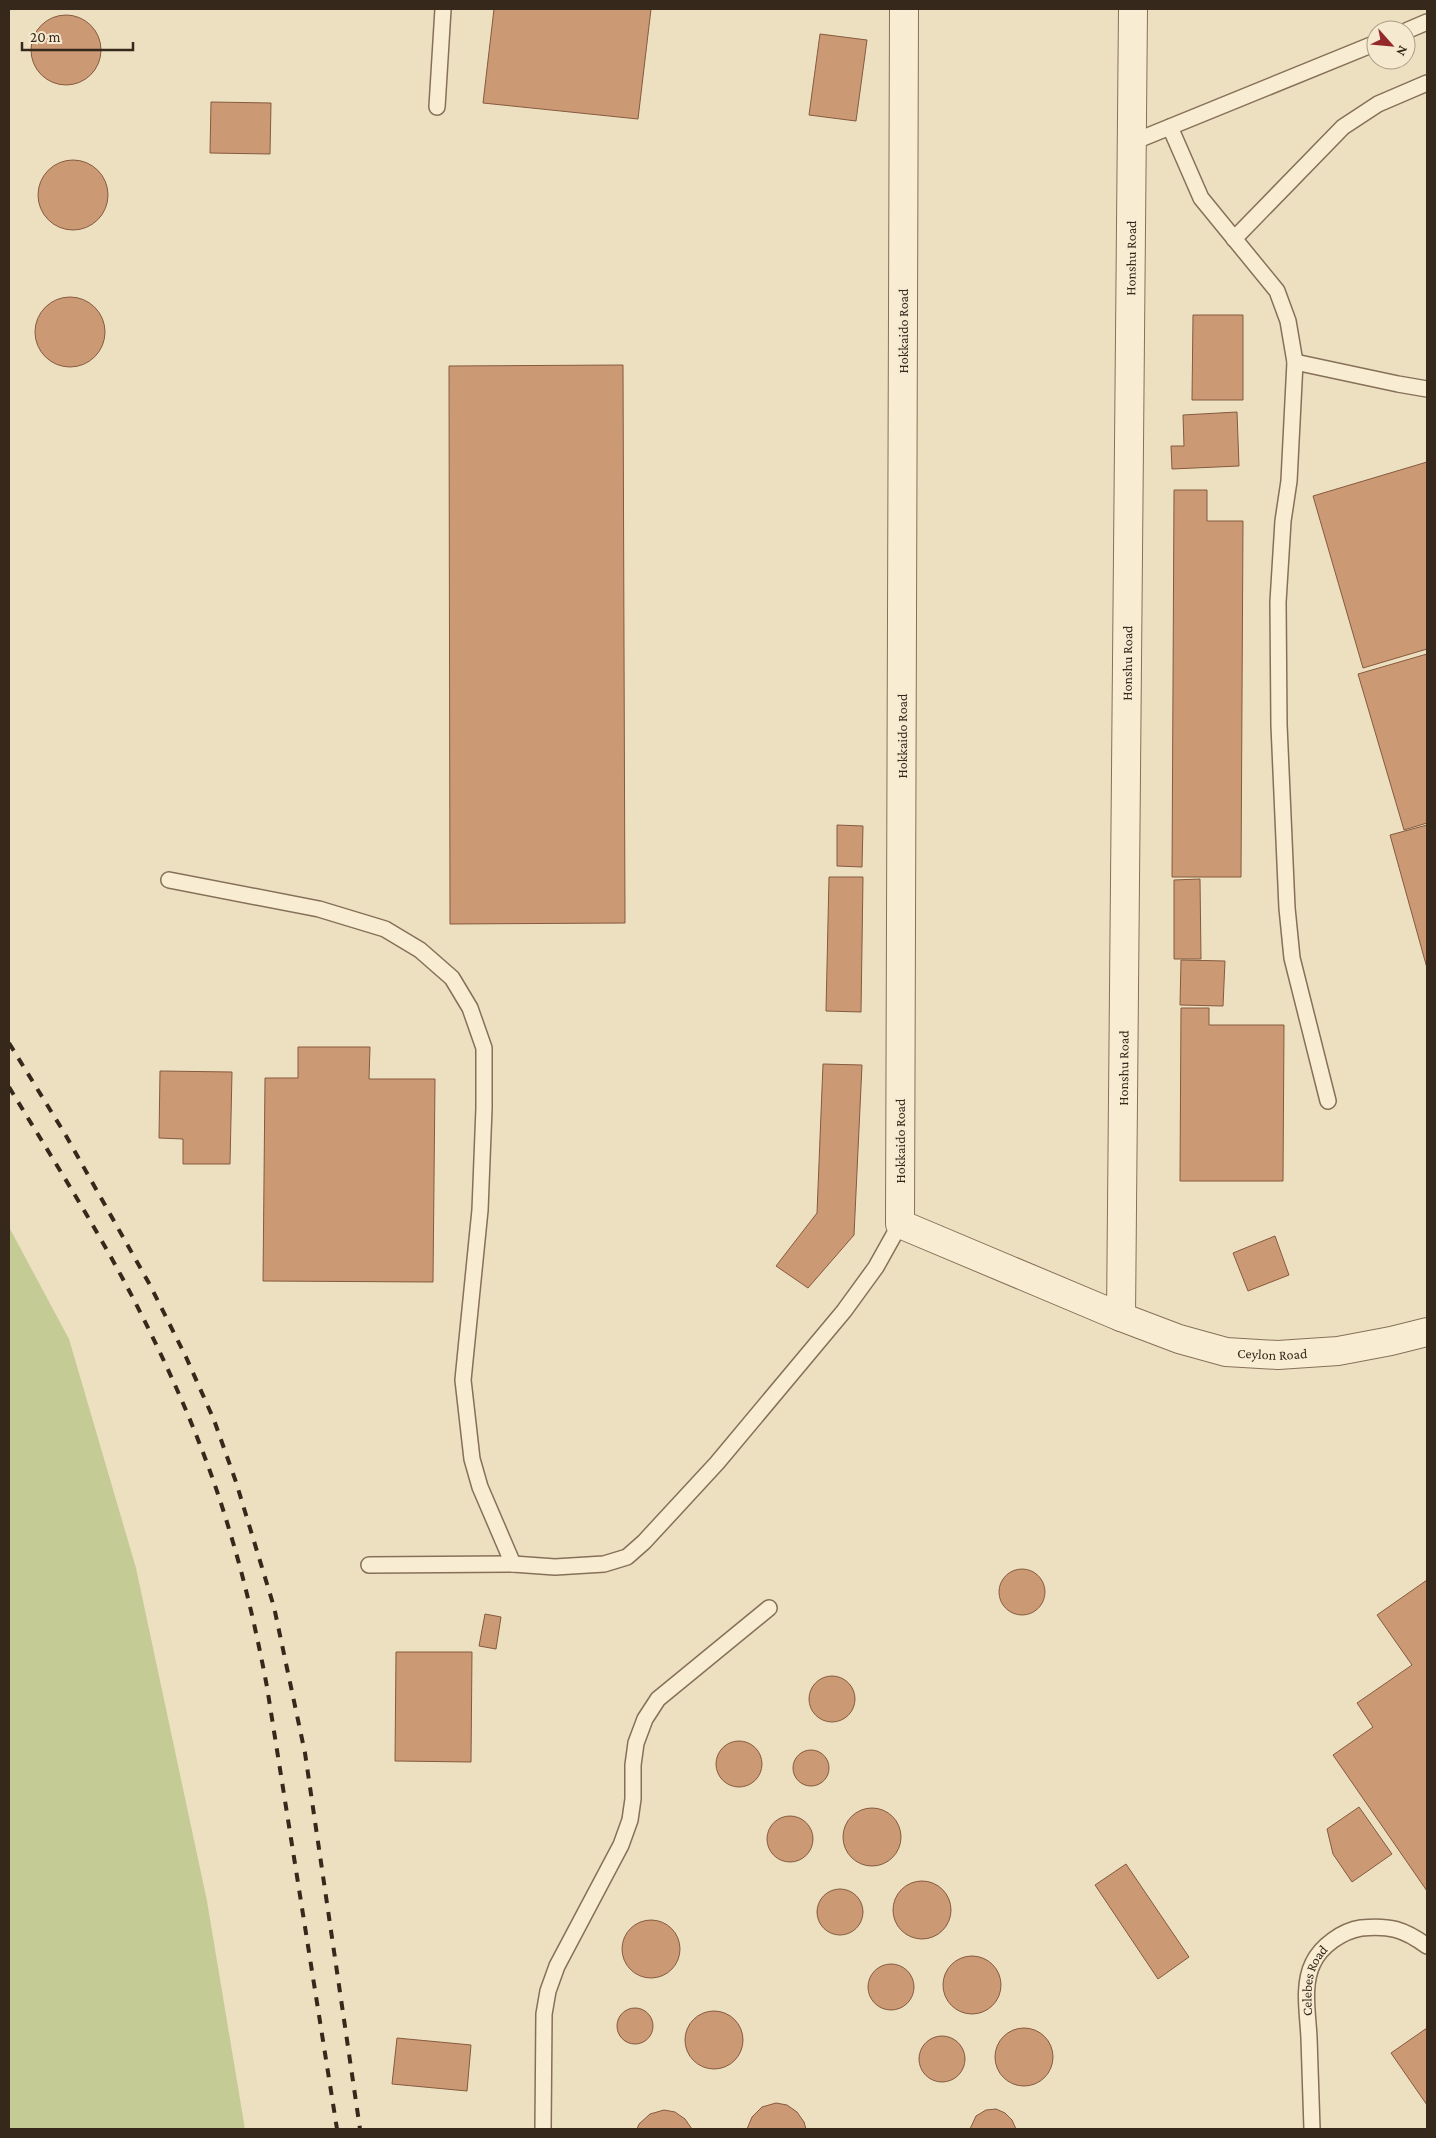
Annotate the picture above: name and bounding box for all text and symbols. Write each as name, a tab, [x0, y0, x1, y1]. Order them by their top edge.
scale bar	[22, 20, 134, 52]
north arrow	[1366, 20, 1416, 70]
text: 20 m	[30, 29, 61, 45]
text: N	[1393, 43, 1412, 59]
street label: Honshu Road	[1122, 220, 1139, 296]
street label: Hokkaido Road	[895, 288, 911, 373]
street label: Honshu Road	[1119, 625, 1135, 701]
street label: Hokkaido Road	[894, 693, 910, 778]
street label: Honshu Road	[1115, 1030, 1132, 1106]
street label: Hokkaido Road	[892, 1098, 908, 1183]
street label: Ceylon Road	[1237, 1345, 1308, 1363]
street label: Celebes Road	[1298, 1941, 1331, 2017]

